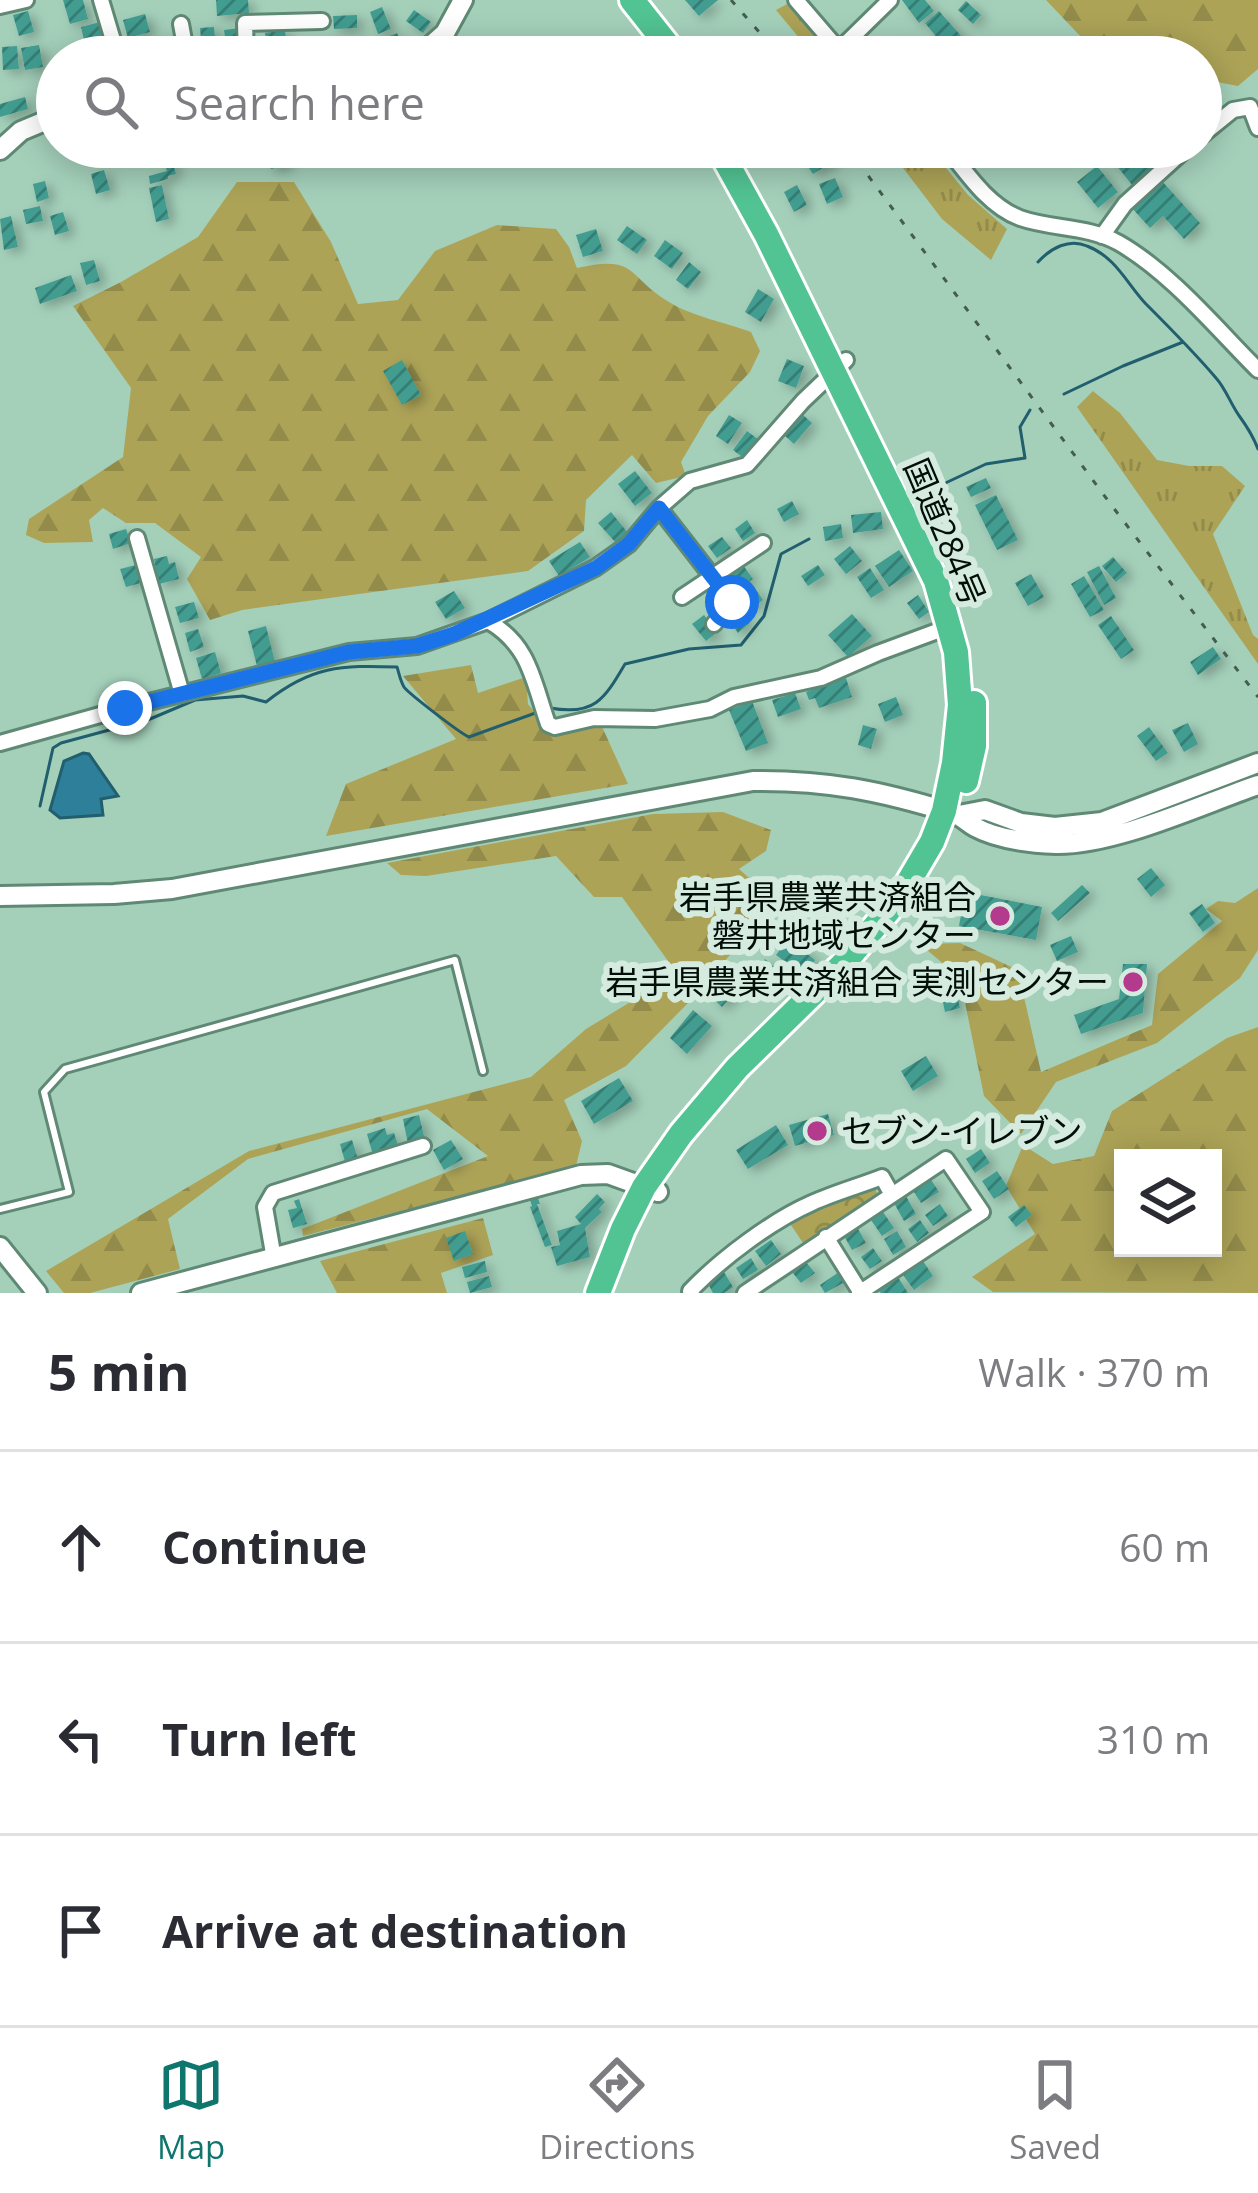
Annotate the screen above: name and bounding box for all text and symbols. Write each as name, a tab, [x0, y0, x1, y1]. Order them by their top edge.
search box	[36, 36, 1222, 168]
icon: search	[78, 69, 144, 135]
text: Search here	[174, 72, 425, 133]
street label: 国道284号	[894, 451, 997, 612]
route start	[705, 575, 759, 629]
route end	[98, 681, 152, 735]
place label: 岩手県農業共済組合 磐井地域センター	[679, 874, 976, 957]
marker: 岩手県農業共済組合 磐井地域センター	[987, 903, 1013, 929]
place label: 岩手県農業共済組合 実測センター	[605, 959, 1109, 1004]
marker: 岩手県農業共済組合 実測センター	[1120, 969, 1146, 995]
place label: セブン-イレブン	[841, 1108, 1083, 1153]
marker: セブン-イレブン	[804, 1118, 830, 1144]
map controls	[1114, 1149, 1222, 1257]
button: layers	[1114, 1149, 1222, 1257]
text: 5 min	[48, 1336, 190, 1406]
text: Walk · 370 m	[978, 1345, 1210, 1398]
icon: ahead	[48, 1514, 114, 1580]
text: Continue	[162, 1516, 367, 1577]
text: 60 m	[1119, 1520, 1210, 1573]
icon: left	[48, 1706, 114, 1772]
text: Turn left	[162, 1708, 357, 1769]
text: 310 m	[1097, 1712, 1210, 1765]
icon: arrive	[48, 1898, 114, 1964]
text: Arrive at destination	[162, 1900, 628, 1961]
tab: Map	[157, 2052, 225, 2169]
tab: Directions	[539, 2052, 695, 2169]
tab: Saved	[1009, 2052, 1101, 2169]

